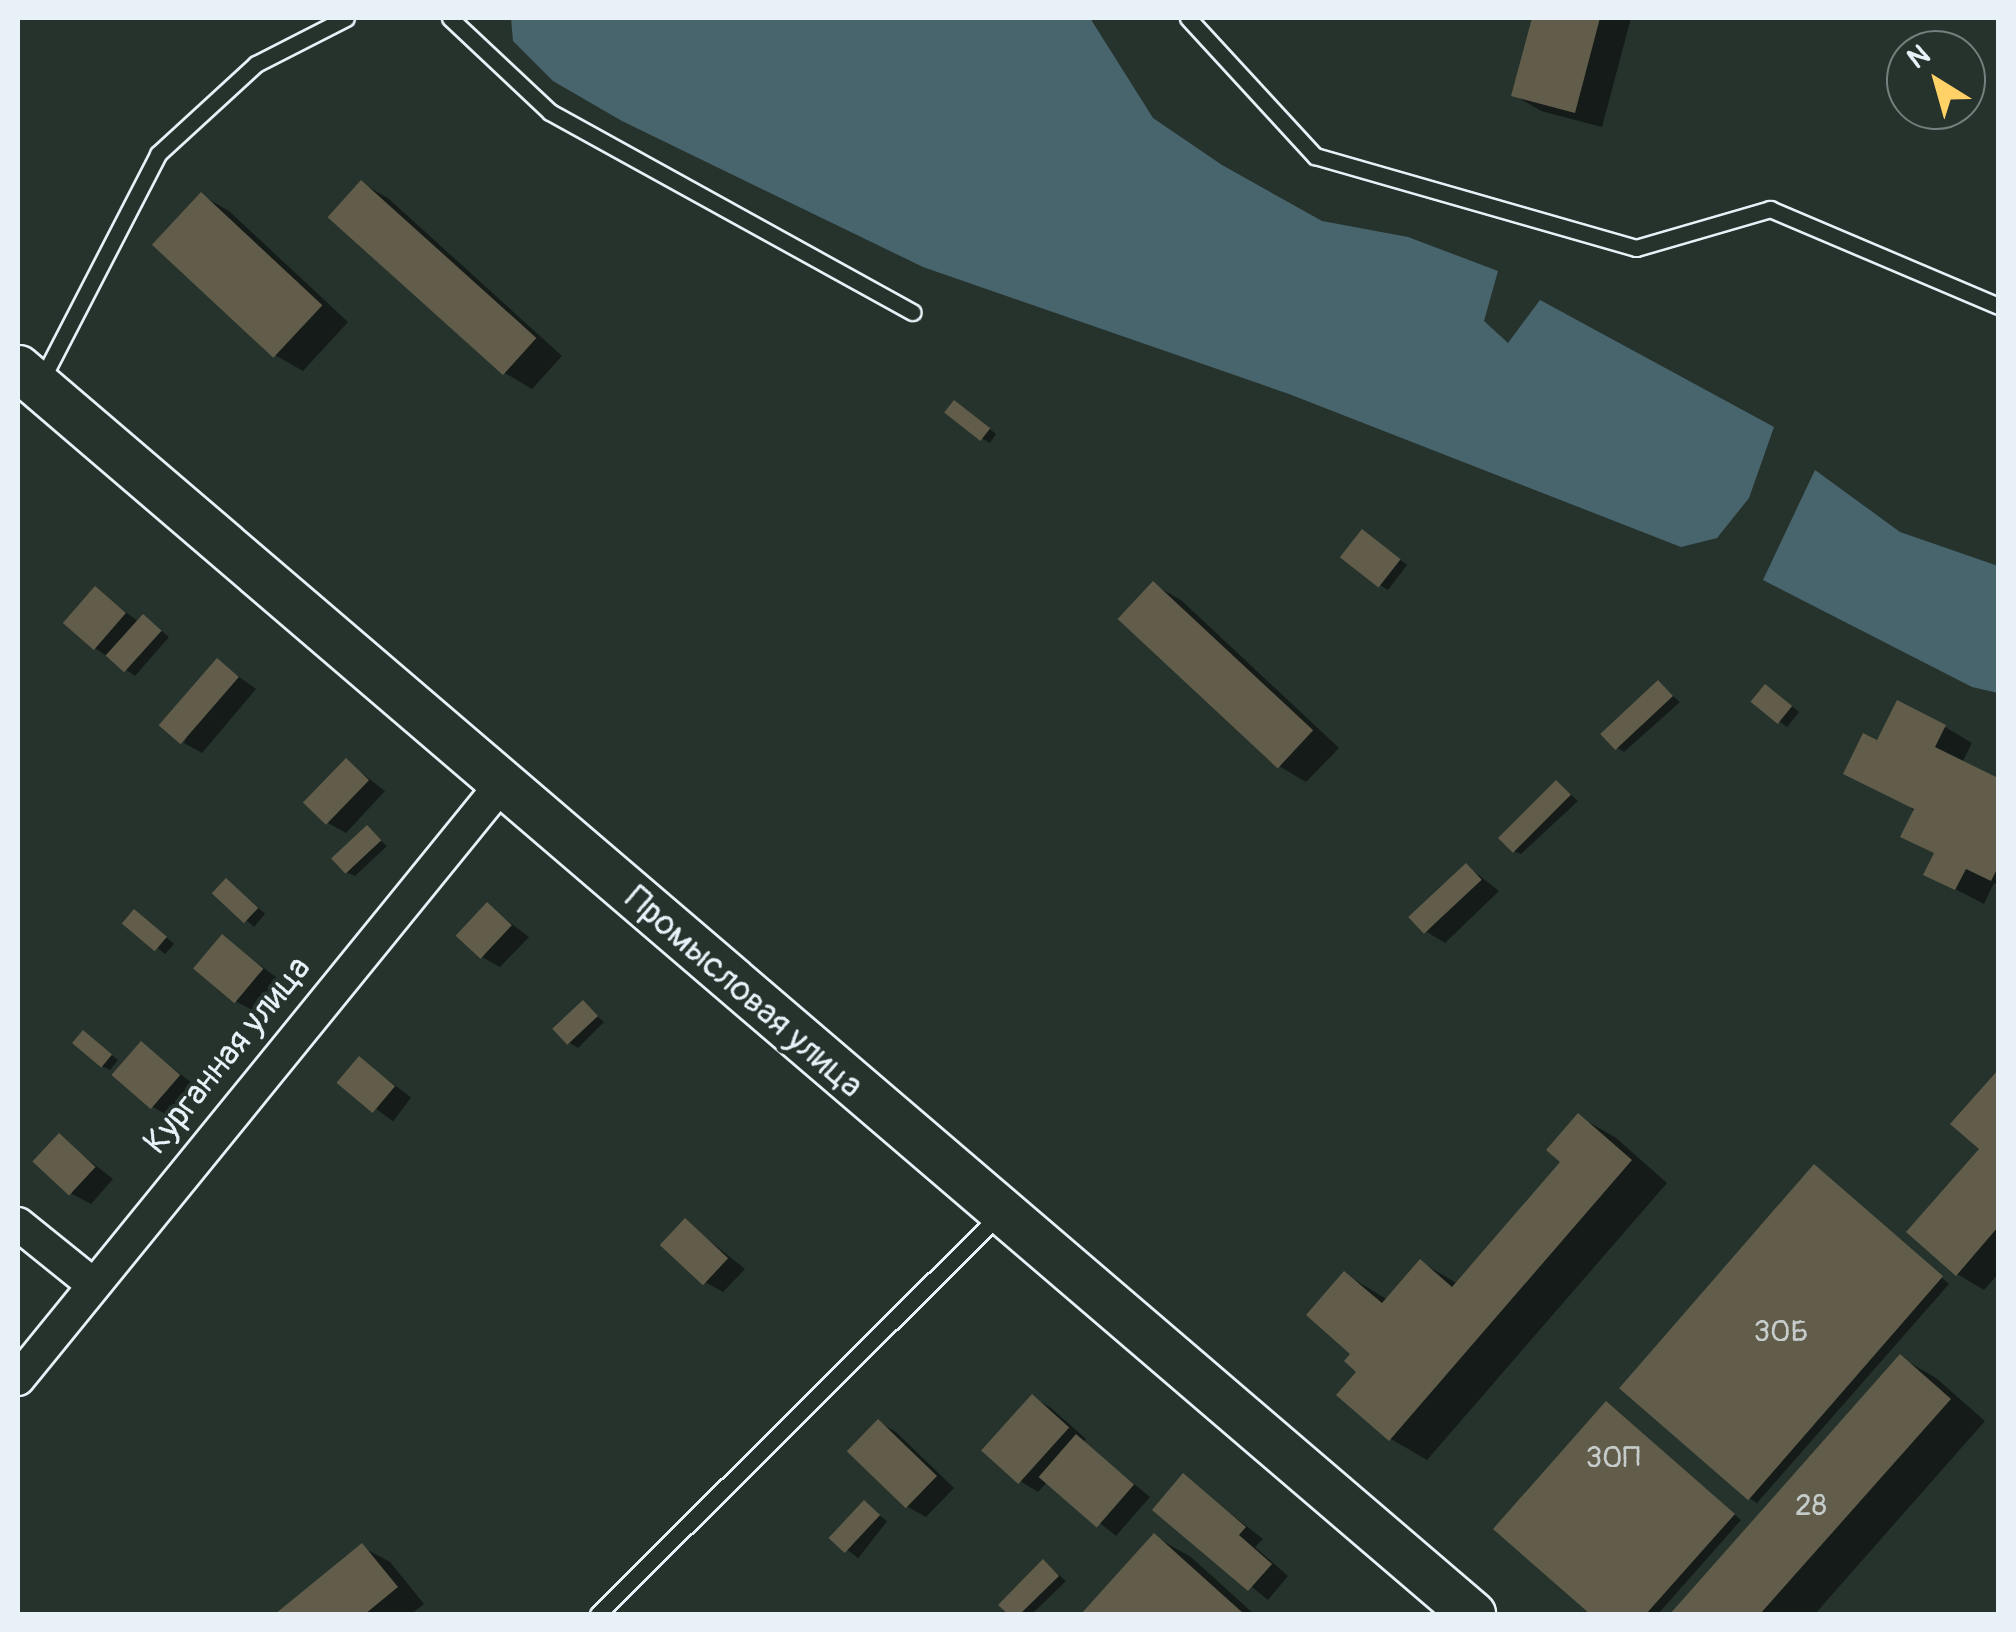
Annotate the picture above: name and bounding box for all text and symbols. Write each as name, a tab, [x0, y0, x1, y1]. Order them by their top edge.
north arrow	[1886, 30, 1986, 130]
text: N	[1901, 38, 1937, 77]
street label: Промысловая улица	[616, 877, 872, 1107]
street label: Курганная улица	[134, 948, 320, 1162]
house number: 30Б	[1753, 1314, 1809, 1350]
house number: 30П	[1585, 1440, 1641, 1476]
house number: 28	[1795, 1488, 1827, 1524]

